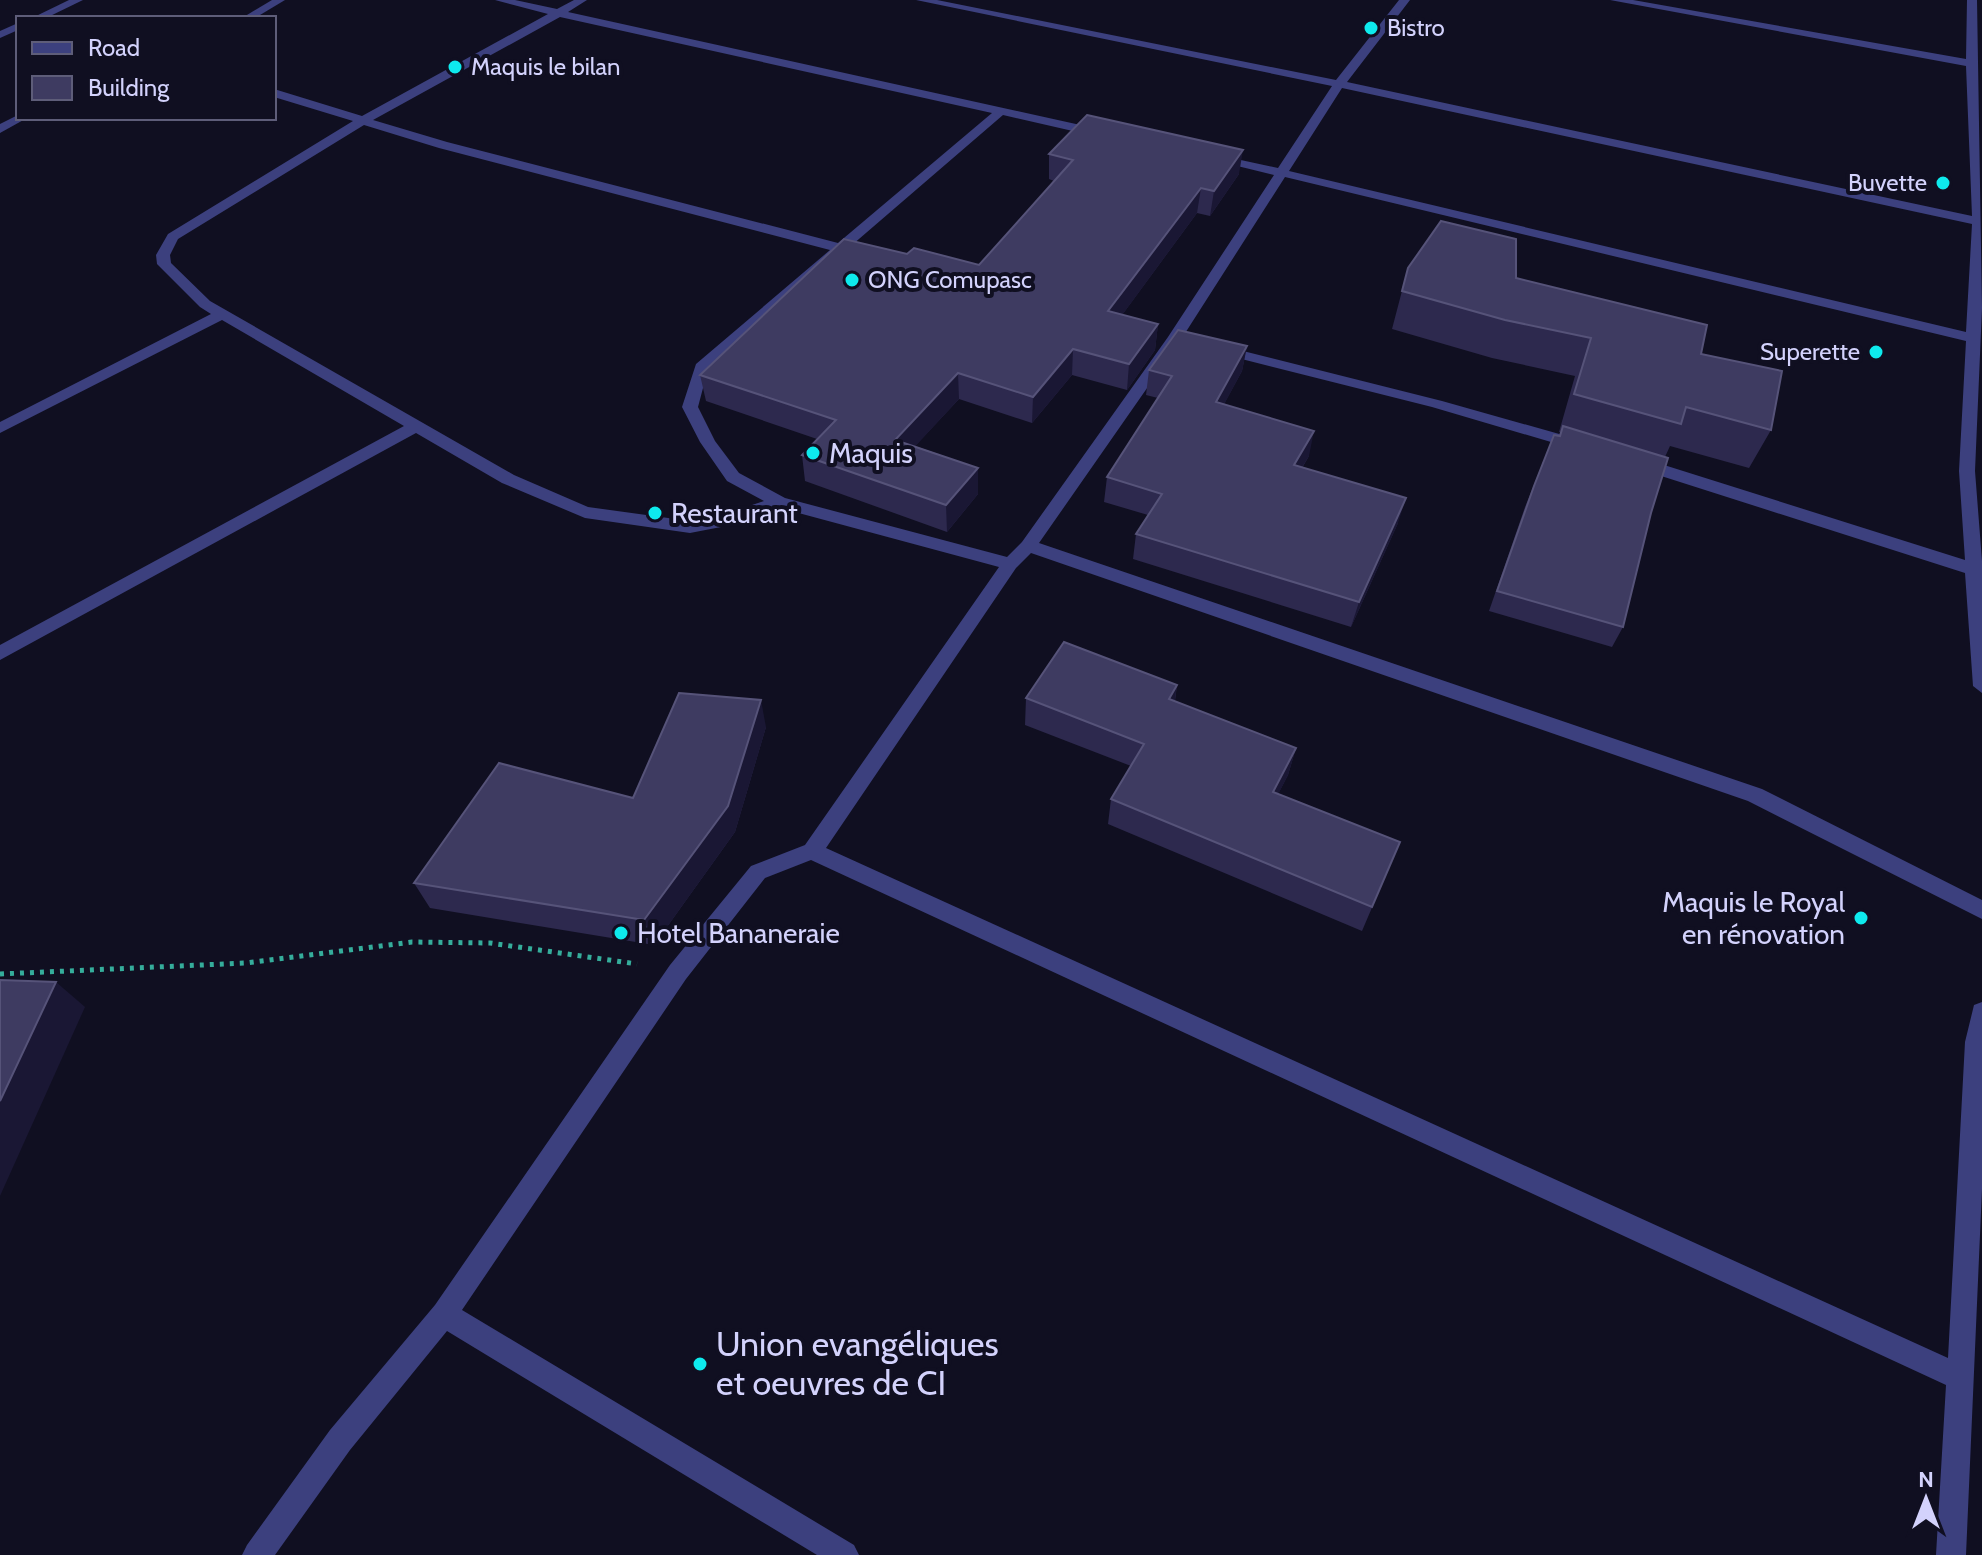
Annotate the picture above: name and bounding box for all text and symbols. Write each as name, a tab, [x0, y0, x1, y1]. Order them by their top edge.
place label: Bistro	[1387, 13, 1445, 42]
legend	[16, 16, 276, 120]
marker: Bistro	[1362, 19, 1380, 37]
text: Road	[88, 33, 140, 62]
place label: Maquis le bilan	[471, 52, 620, 81]
marker: Maquis le bilan	[446, 58, 464, 76]
text: Building	[88, 73, 170, 102]
place label: Buvette	[1848, 168, 1927, 197]
marker: Buvette	[1934, 174, 1952, 192]
place label: ONG Comupasc	[868, 265, 1032, 294]
marker: ONG Comupasc	[843, 271, 861, 289]
place label: Superette	[1760, 337, 1860, 366]
marker: Superette	[1867, 343, 1885, 361]
place label: Maquis	[829, 436, 913, 470]
marker: Maquis	[804, 444, 822, 462]
place label: Restaurant	[671, 496, 798, 530]
marker: Restaurant	[646, 504, 664, 522]
place label: Maquis le Royal en rénovation	[1662, 885, 1845, 951]
marker: Maquis le Royal en rénovation	[1852, 909, 1870, 927]
place label: Hotel Bananeraie	[637, 916, 840, 950]
marker: Hotel Bananeraie	[612, 924, 630, 942]
place label: Union evangéliques et oeuvres de CI	[716, 1323, 999, 1404]
marker: Union evangéliques et oeuvres de CI	[691, 1355, 709, 1373]
north arrow	[1886, 1459, 1966, 1539]
text: N	[1918, 1466, 1934, 1493]

